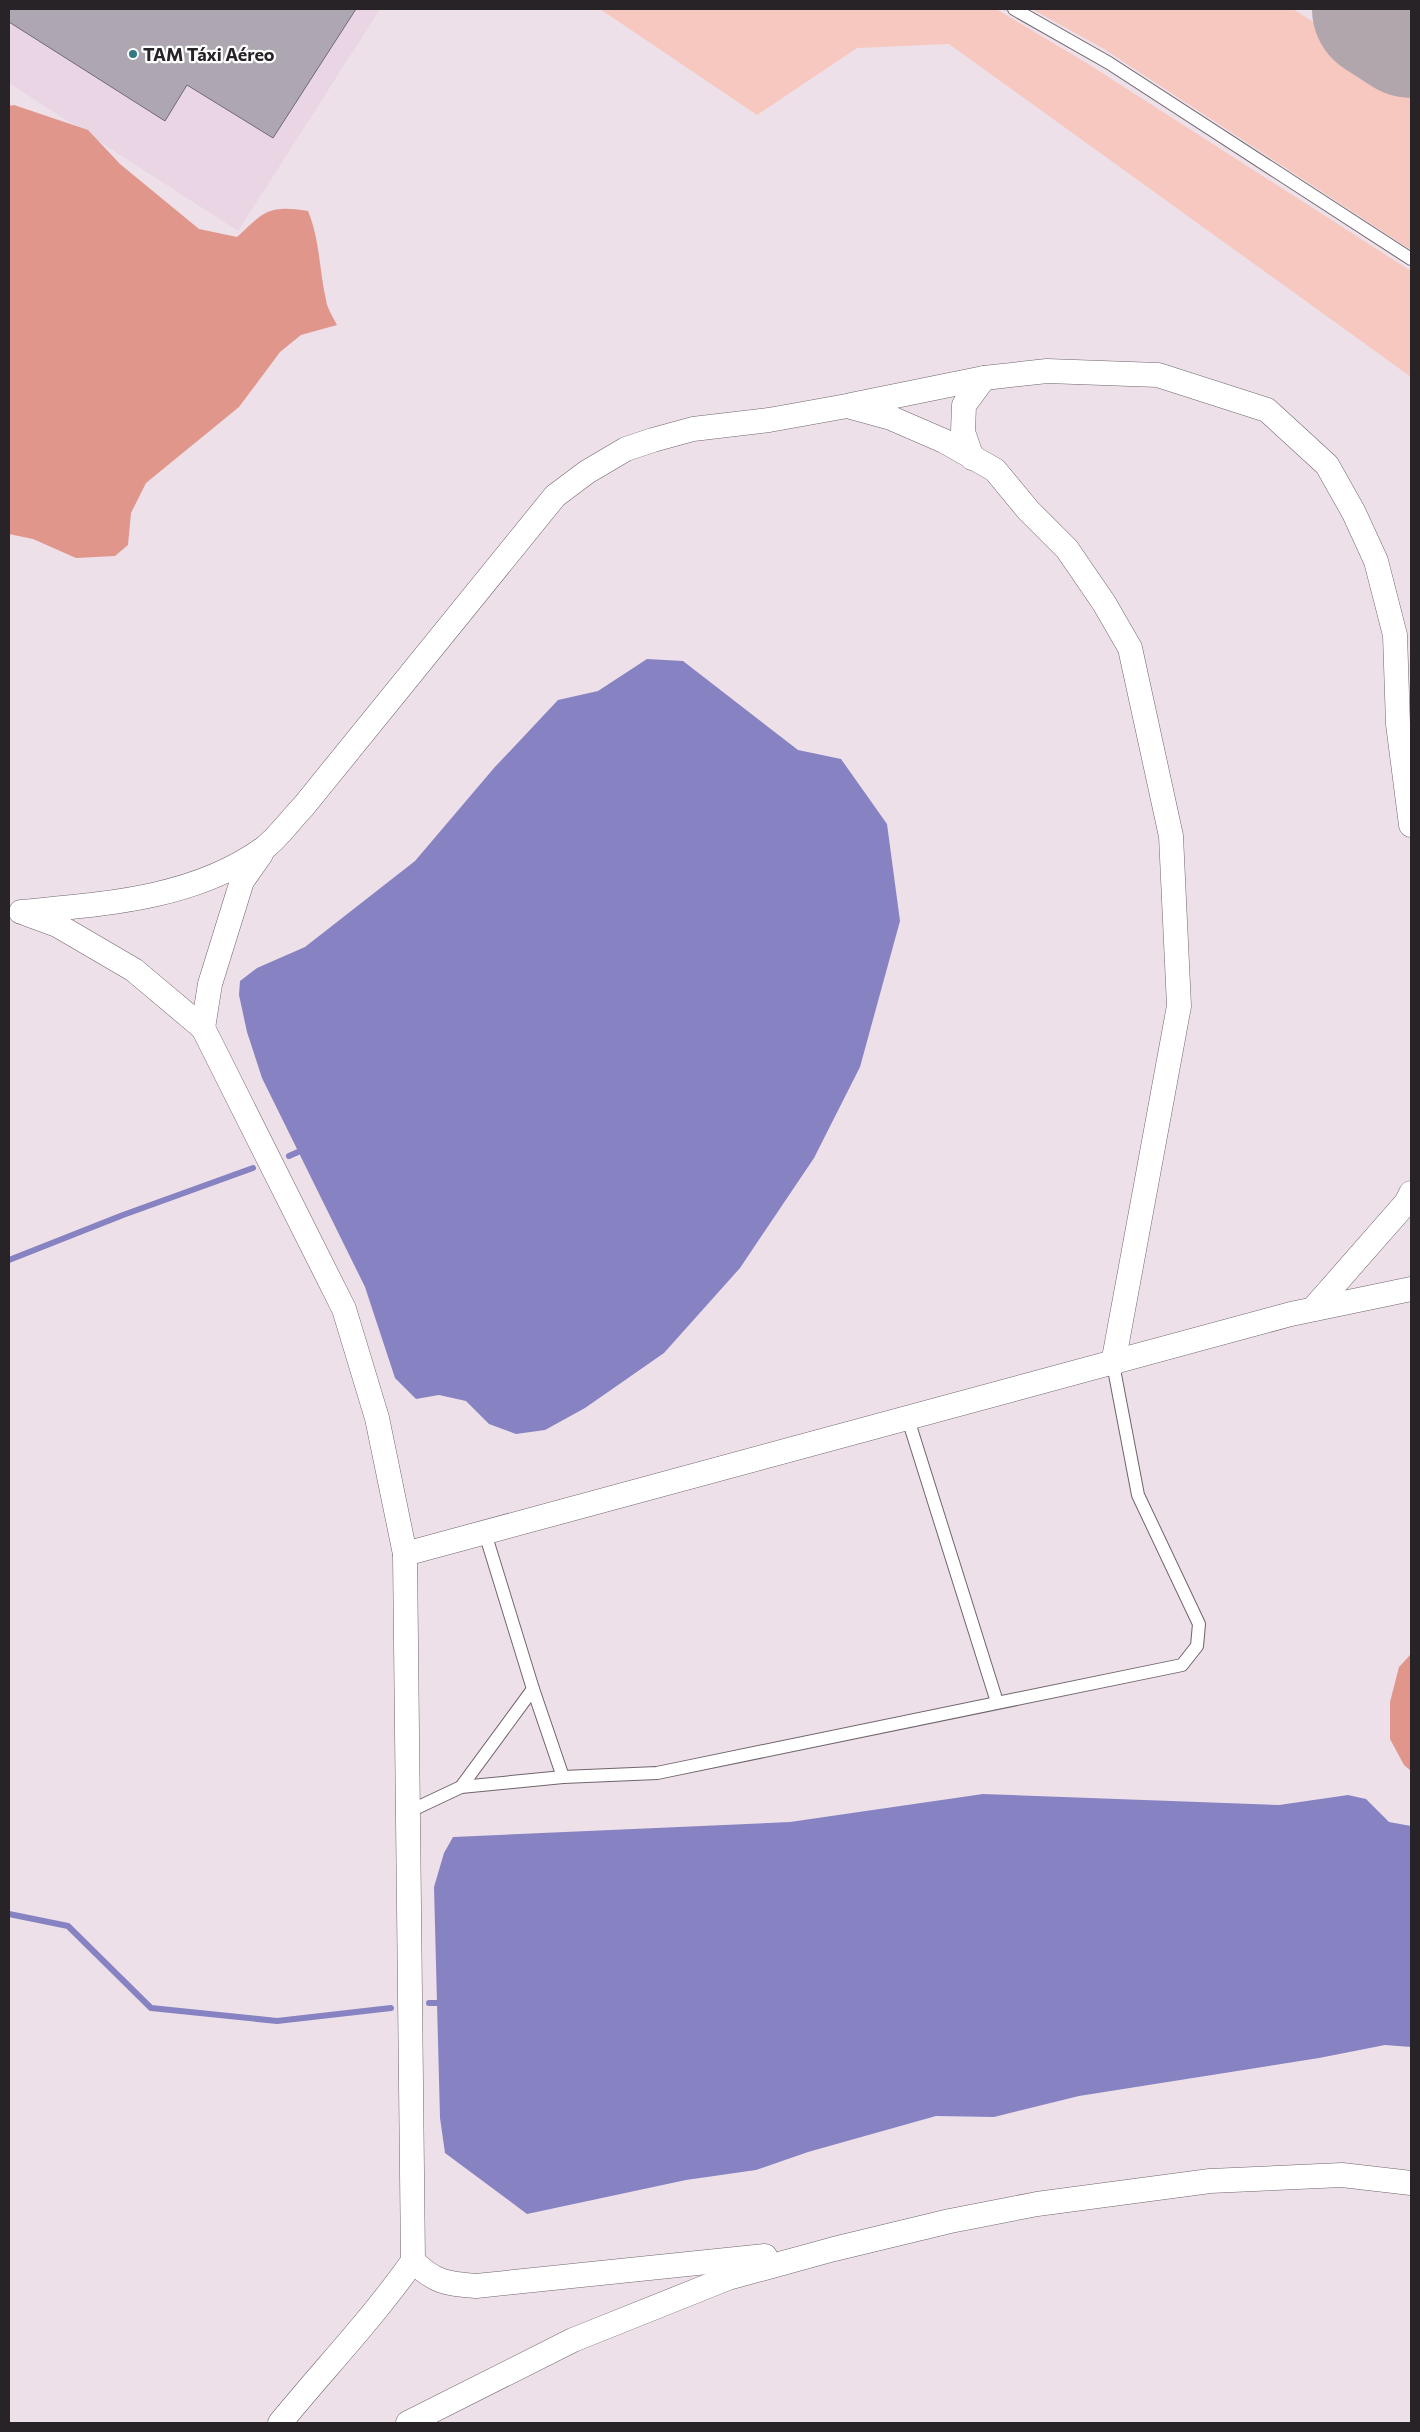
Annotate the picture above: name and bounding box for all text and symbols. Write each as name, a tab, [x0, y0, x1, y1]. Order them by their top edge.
place label: TAM Táxi Aéreo	[143, 43, 275, 65]
marker: TAM Táxi Aéreo	[127, 48, 139, 60]

